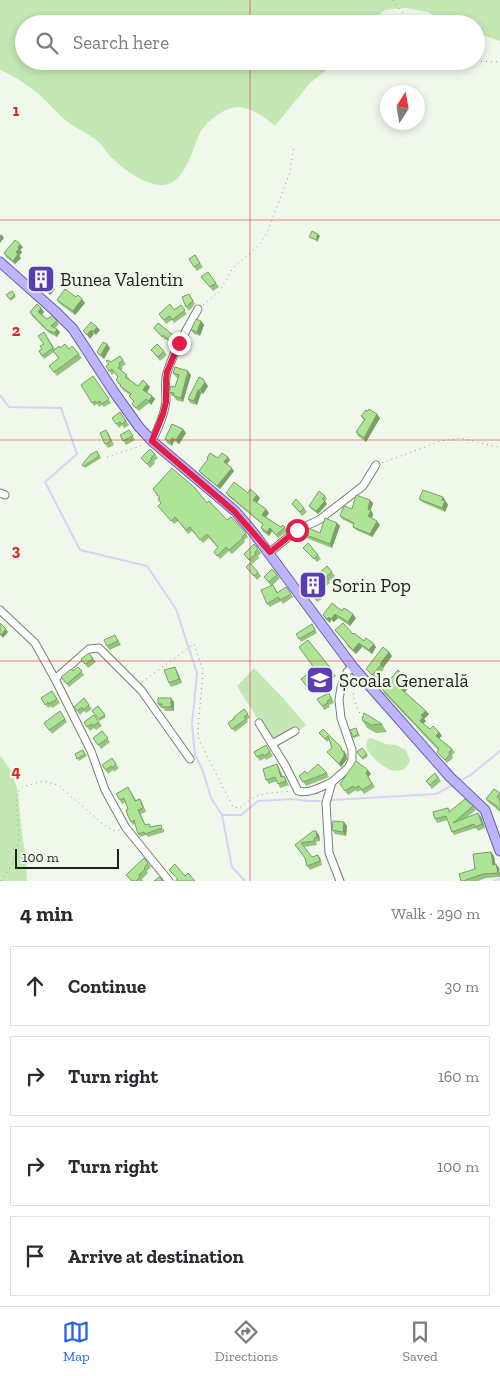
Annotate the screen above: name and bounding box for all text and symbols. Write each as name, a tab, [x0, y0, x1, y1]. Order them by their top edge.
search box	[15, 15, 485, 70]
icon: search	[33, 29, 61, 57]
text: Search here	[73, 31, 169, 54]
north arrow	[380, 85, 425, 130]
text: 1	[13, 101, 20, 120]
building icon: Bunea Valentin	[26, 264, 56, 294]
place label: Bunea Valentin	[60, 268, 183, 291]
text: 2	[12, 321, 21, 340]
route end	[168, 332, 191, 355]
route start	[286, 519, 309, 542]
text: 3	[12, 541, 21, 560]
building icon: Sorin Pop	[298, 570, 328, 600]
place label: Sorin Pop	[332, 574, 411, 597]
school or university icon: Școala Generală	[305, 665, 335, 695]
place label: Școala Generală	[339, 669, 469, 692]
text: 4	[11, 762, 21, 781]
scale bar	[15, 846, 119, 869]
text: 100 m	[22, 849, 59, 866]
text: 4 min	[20, 901, 73, 926]
text: Walk · 290 m	[391, 904, 480, 923]
icon: ahead	[21, 972, 49, 1000]
text: Continue	[68, 975, 146, 998]
text: 30 m	[445, 977, 479, 996]
icon: right	[21, 1062, 49, 1090]
text: Turn right	[68, 1065, 158, 1088]
text: 160 m	[438, 1067, 479, 1086]
icon: right	[21, 1152, 49, 1180]
text: Turn right	[68, 1155, 158, 1178]
text: 100 m	[437, 1157, 479, 1176]
icon: arrive	[21, 1242, 49, 1270]
text: Arrive at destination	[68, 1245, 244, 1268]
tab: Map	[62, 1318, 90, 1365]
tab: Directions	[215, 1318, 278, 1365]
tab: Saved	[403, 1318, 438, 1365]

